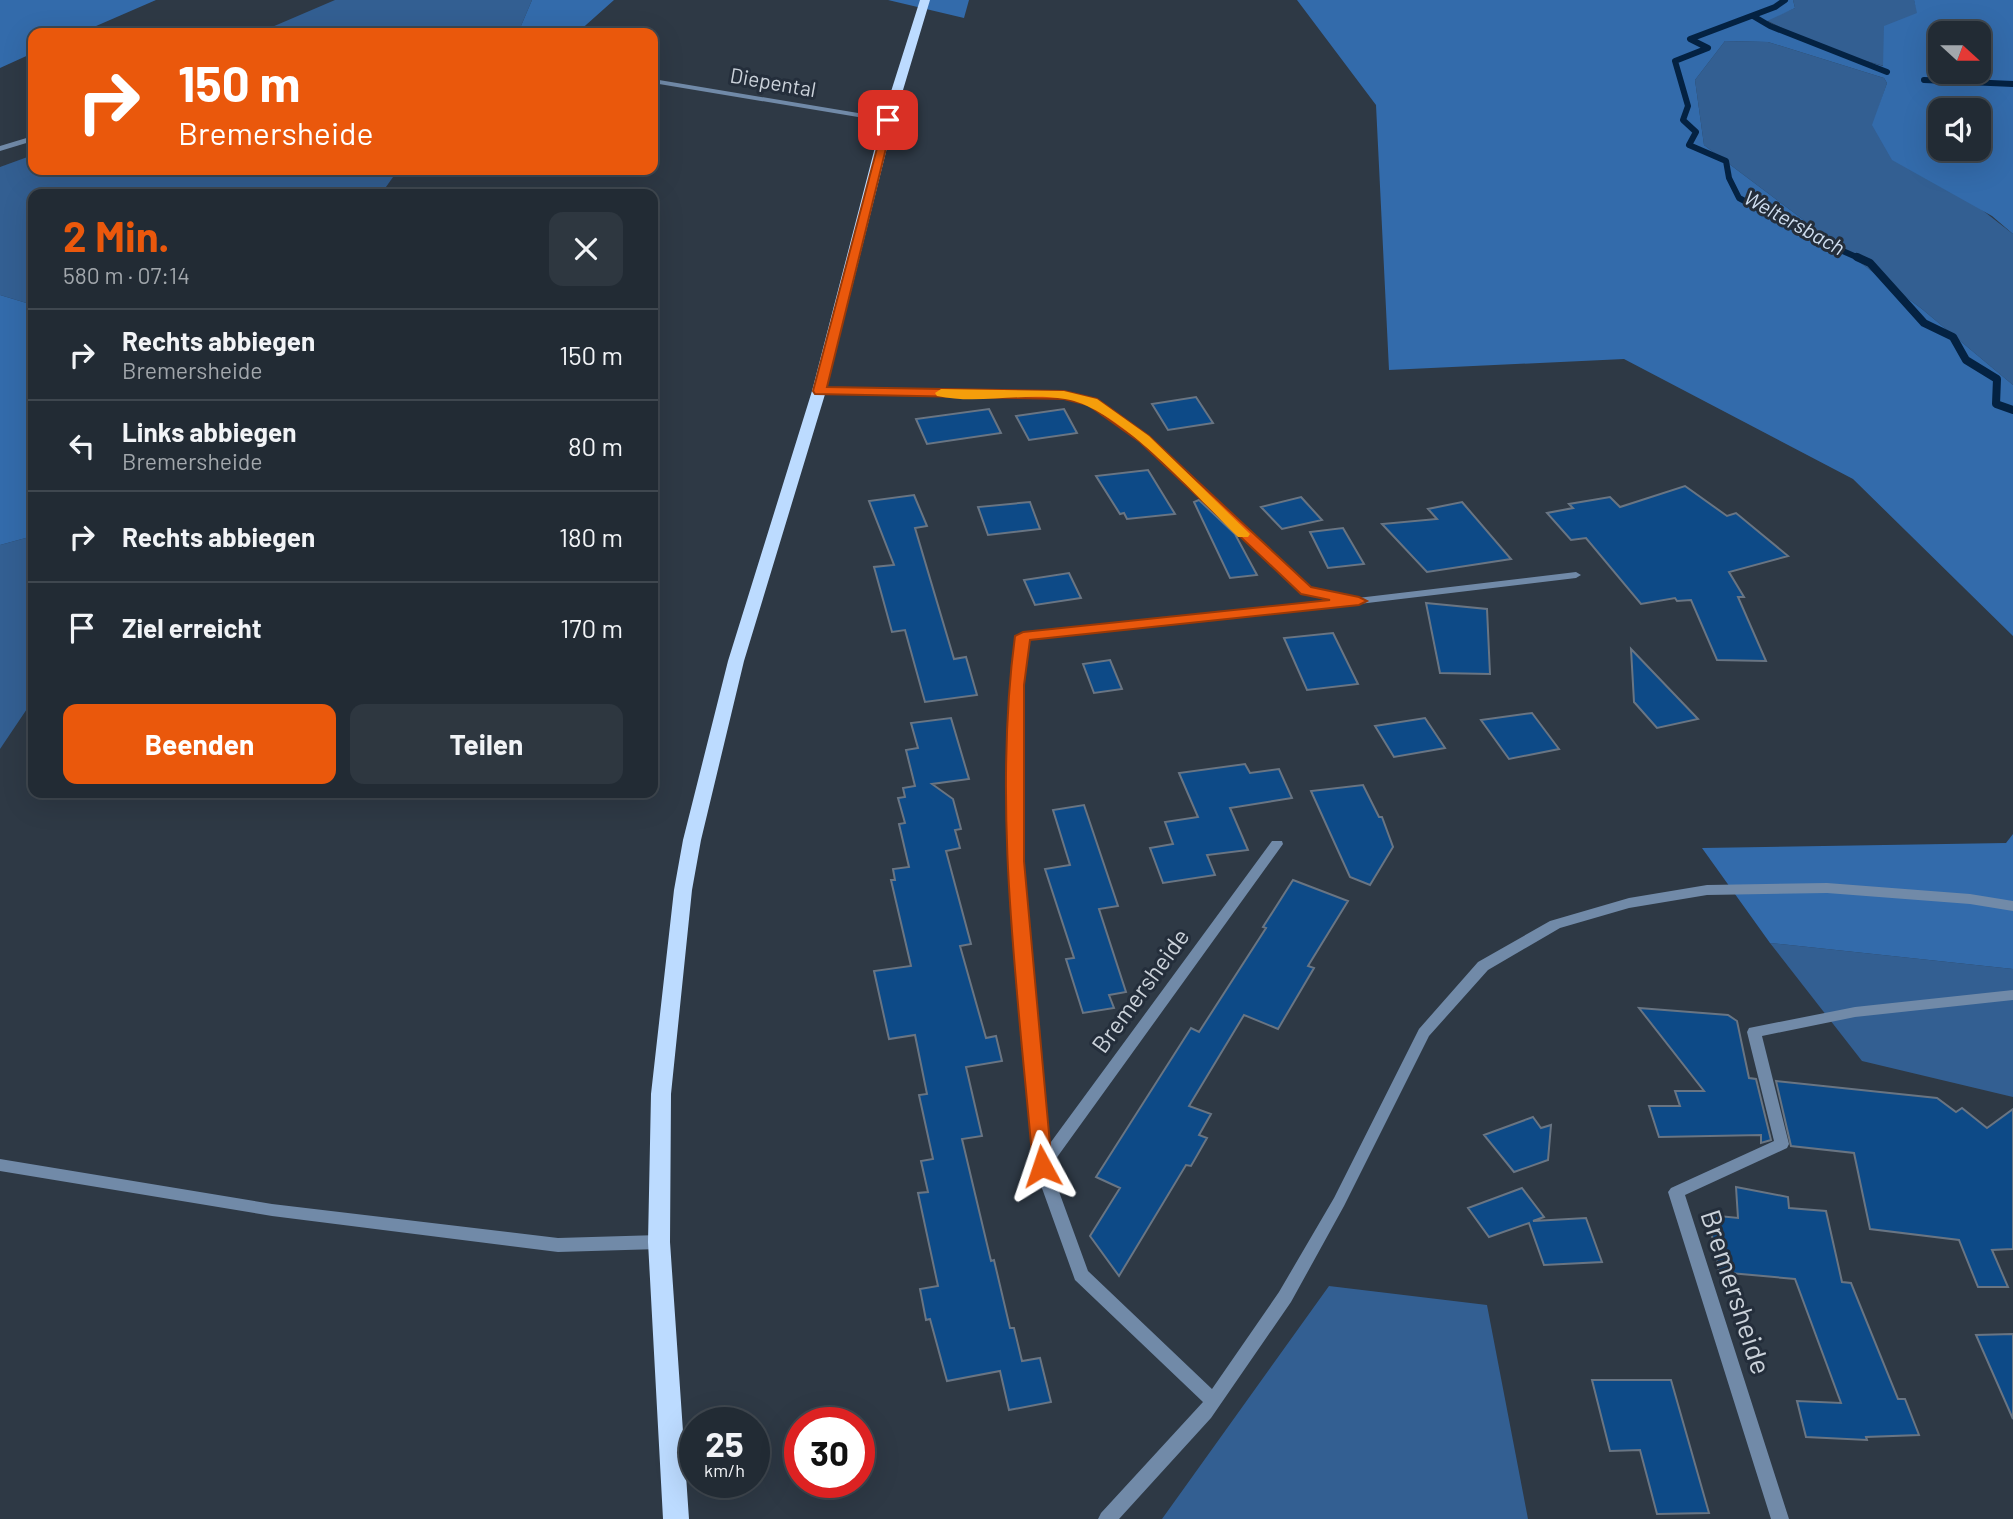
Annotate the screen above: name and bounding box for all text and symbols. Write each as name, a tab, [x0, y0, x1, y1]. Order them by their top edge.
north arrow	[1928, 21, 1992, 84]
map controls	[1928, 21, 1991, 161]
text: 150 m	[178, 53, 300, 112]
icon: right	[63, 56, 154, 147]
street label: Diepental	[728, 62, 818, 101]
pin	[858, 90, 918, 150]
button: sound	[1928, 98, 1991, 161]
icon: arrive	[869, 101, 907, 139]
text: Bremersheide	[178, 113, 374, 151]
water label: Weltersbach	[1740, 184, 1849, 260]
text: 2 Min.	[63, 210, 170, 260]
button: close	[549, 212, 623, 286]
text: 580 m · 07:14	[63, 261, 190, 289]
text: Rechts abbiegen	[122, 325, 315, 356]
icon: right	[63, 336, 101, 374]
text: 150 m	[559, 339, 623, 370]
text: Bremersheide	[122, 356, 263, 384]
text: Links abbiegen	[122, 416, 296, 447]
icon: left	[63, 427, 101, 465]
text: 80 m	[568, 430, 623, 461]
text: Bremersheide	[122, 447, 263, 475]
icon: right	[63, 518, 101, 556]
text: Rechts abbiegen	[122, 521, 315, 552]
text: 180 m	[559, 521, 623, 552]
icon: arrive	[63, 609, 101, 647]
text: Ziel erreicht	[122, 612, 262, 643]
text: 170 m	[560, 612, 623, 643]
button: Beenden	[63, 704, 336, 784]
button: Teilen	[350, 704, 623, 784]
street label: Bremersheide	[1085, 922, 1195, 1058]
position arrow	[1005, 1129, 1079, 1203]
street label: Bremersheide	[1694, 1205, 1780, 1378]
speed limit sign: 30	[784, 1407, 875, 1498]
text: 25	[705, 1422, 744, 1464]
text: km/h	[704, 1459, 745, 1481]

